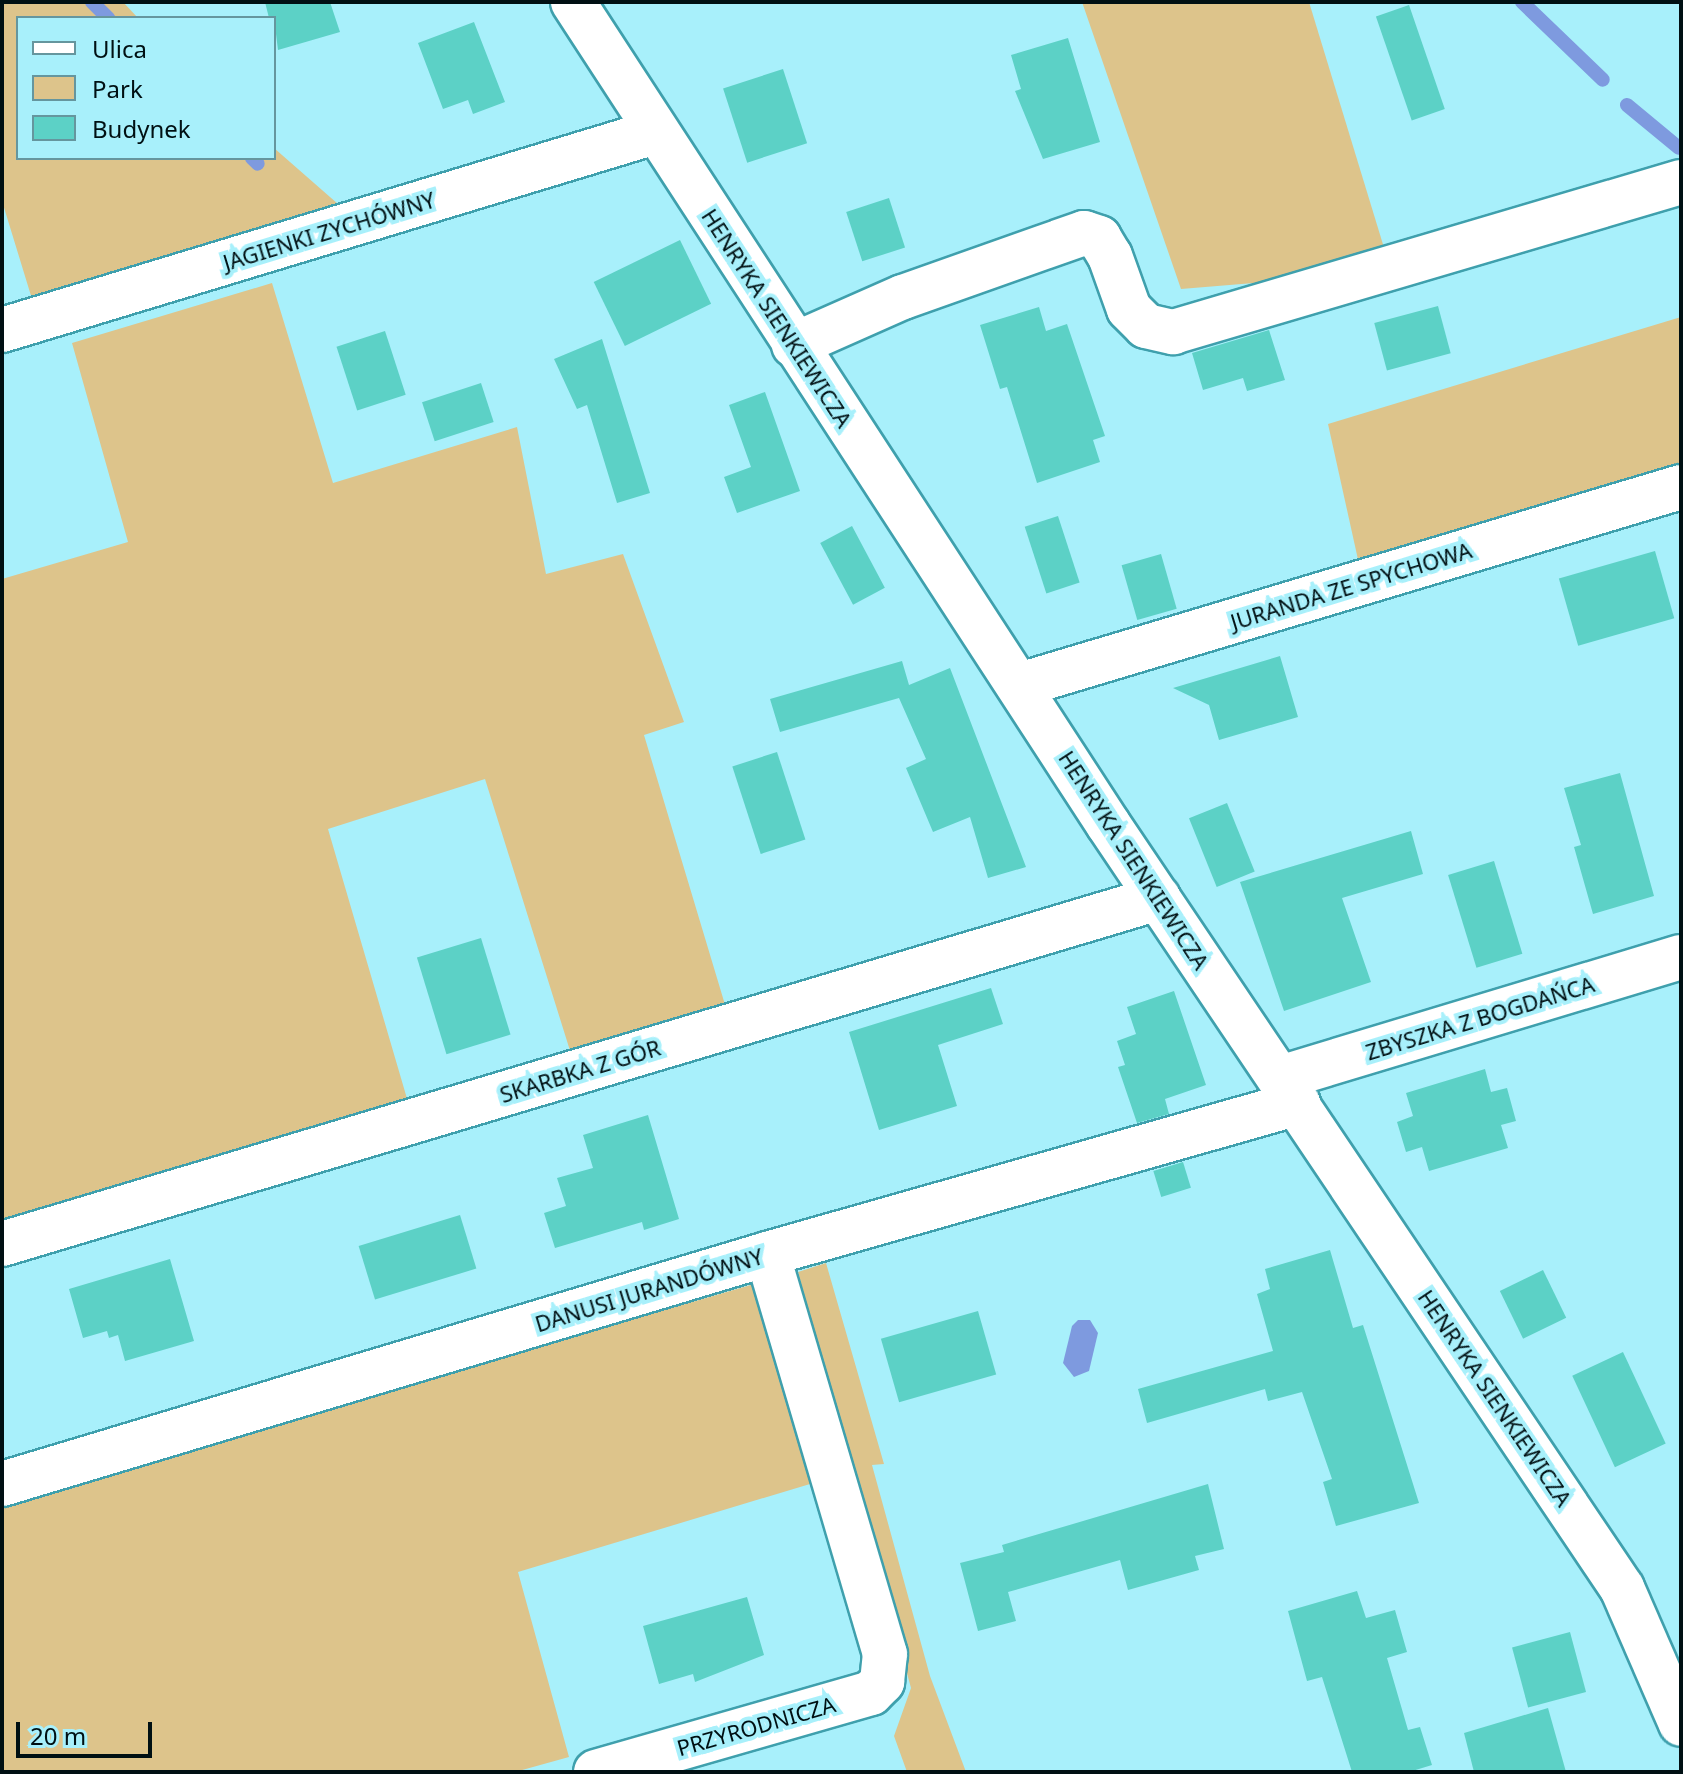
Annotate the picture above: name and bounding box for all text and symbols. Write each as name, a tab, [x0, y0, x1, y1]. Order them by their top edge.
legend	[16, 16, 276, 160]
text: Ulica	[92, 32, 147, 65]
text: Park	[92, 72, 143, 105]
text: Budynek	[92, 112, 191, 145]
street label: JAGIENKI ZYCHÓWNY	[220, 186, 438, 276]
street label: HENRYKA SIENKIEWICZA	[696, 204, 858, 432]
street label: JURANDA ZE SPYCHOWA	[1227, 537, 1475, 635]
street label: HENRYKA SIENKIEWICZA	[1053, 746, 1215, 974]
street label: ZBYSZKA Z BOGDAŃCA	[1363, 971, 1597, 1065]
street label: SKARBKA Z GÓR	[497, 1034, 663, 1108]
street label: DANUSI JURANDÓWNY	[532, 1243, 766, 1337]
street label: HENRYKA SIENKIEWICZA	[1413, 1285, 1577, 1511]
street label: PRZYRODNICZA	[674, 1691, 838, 1761]
scale bar	[20, 1706, 156, 1756]
text: 20 m	[30, 1719, 86, 1752]

